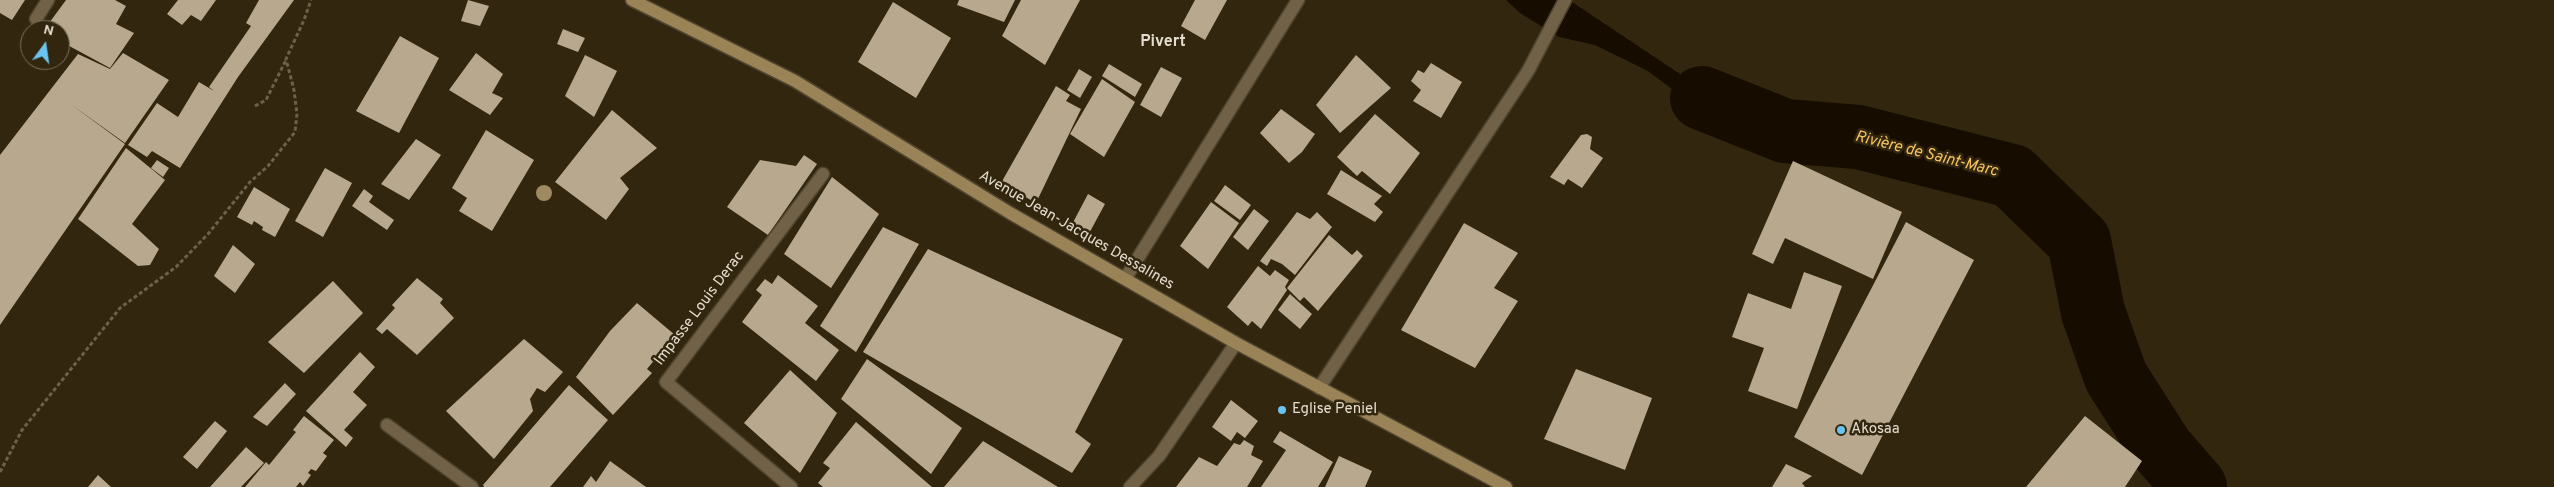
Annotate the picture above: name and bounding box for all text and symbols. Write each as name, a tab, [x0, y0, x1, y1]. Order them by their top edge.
north arrow	[20, 20, 70, 70]
text: N	[42, 21, 55, 40]
district label: Pivert	[1140, 33, 1186, 53]
water label: Rivière de Saint-Marc	[1853, 128, 1999, 182]
street label: Avenue Jean-Jacques Dessalines	[975, 168, 1177, 294]
street label: Impasse Louis Derac	[651, 248, 749, 370]
place label: Eglise Peniel	[1292, 401, 1377, 419]
marker: Eglise Peniel	[1276, 404, 1288, 416]
place label: Akosaa	[1851, 421, 1900, 439]
marker: Akosaa	[1835, 424, 1847, 436]

